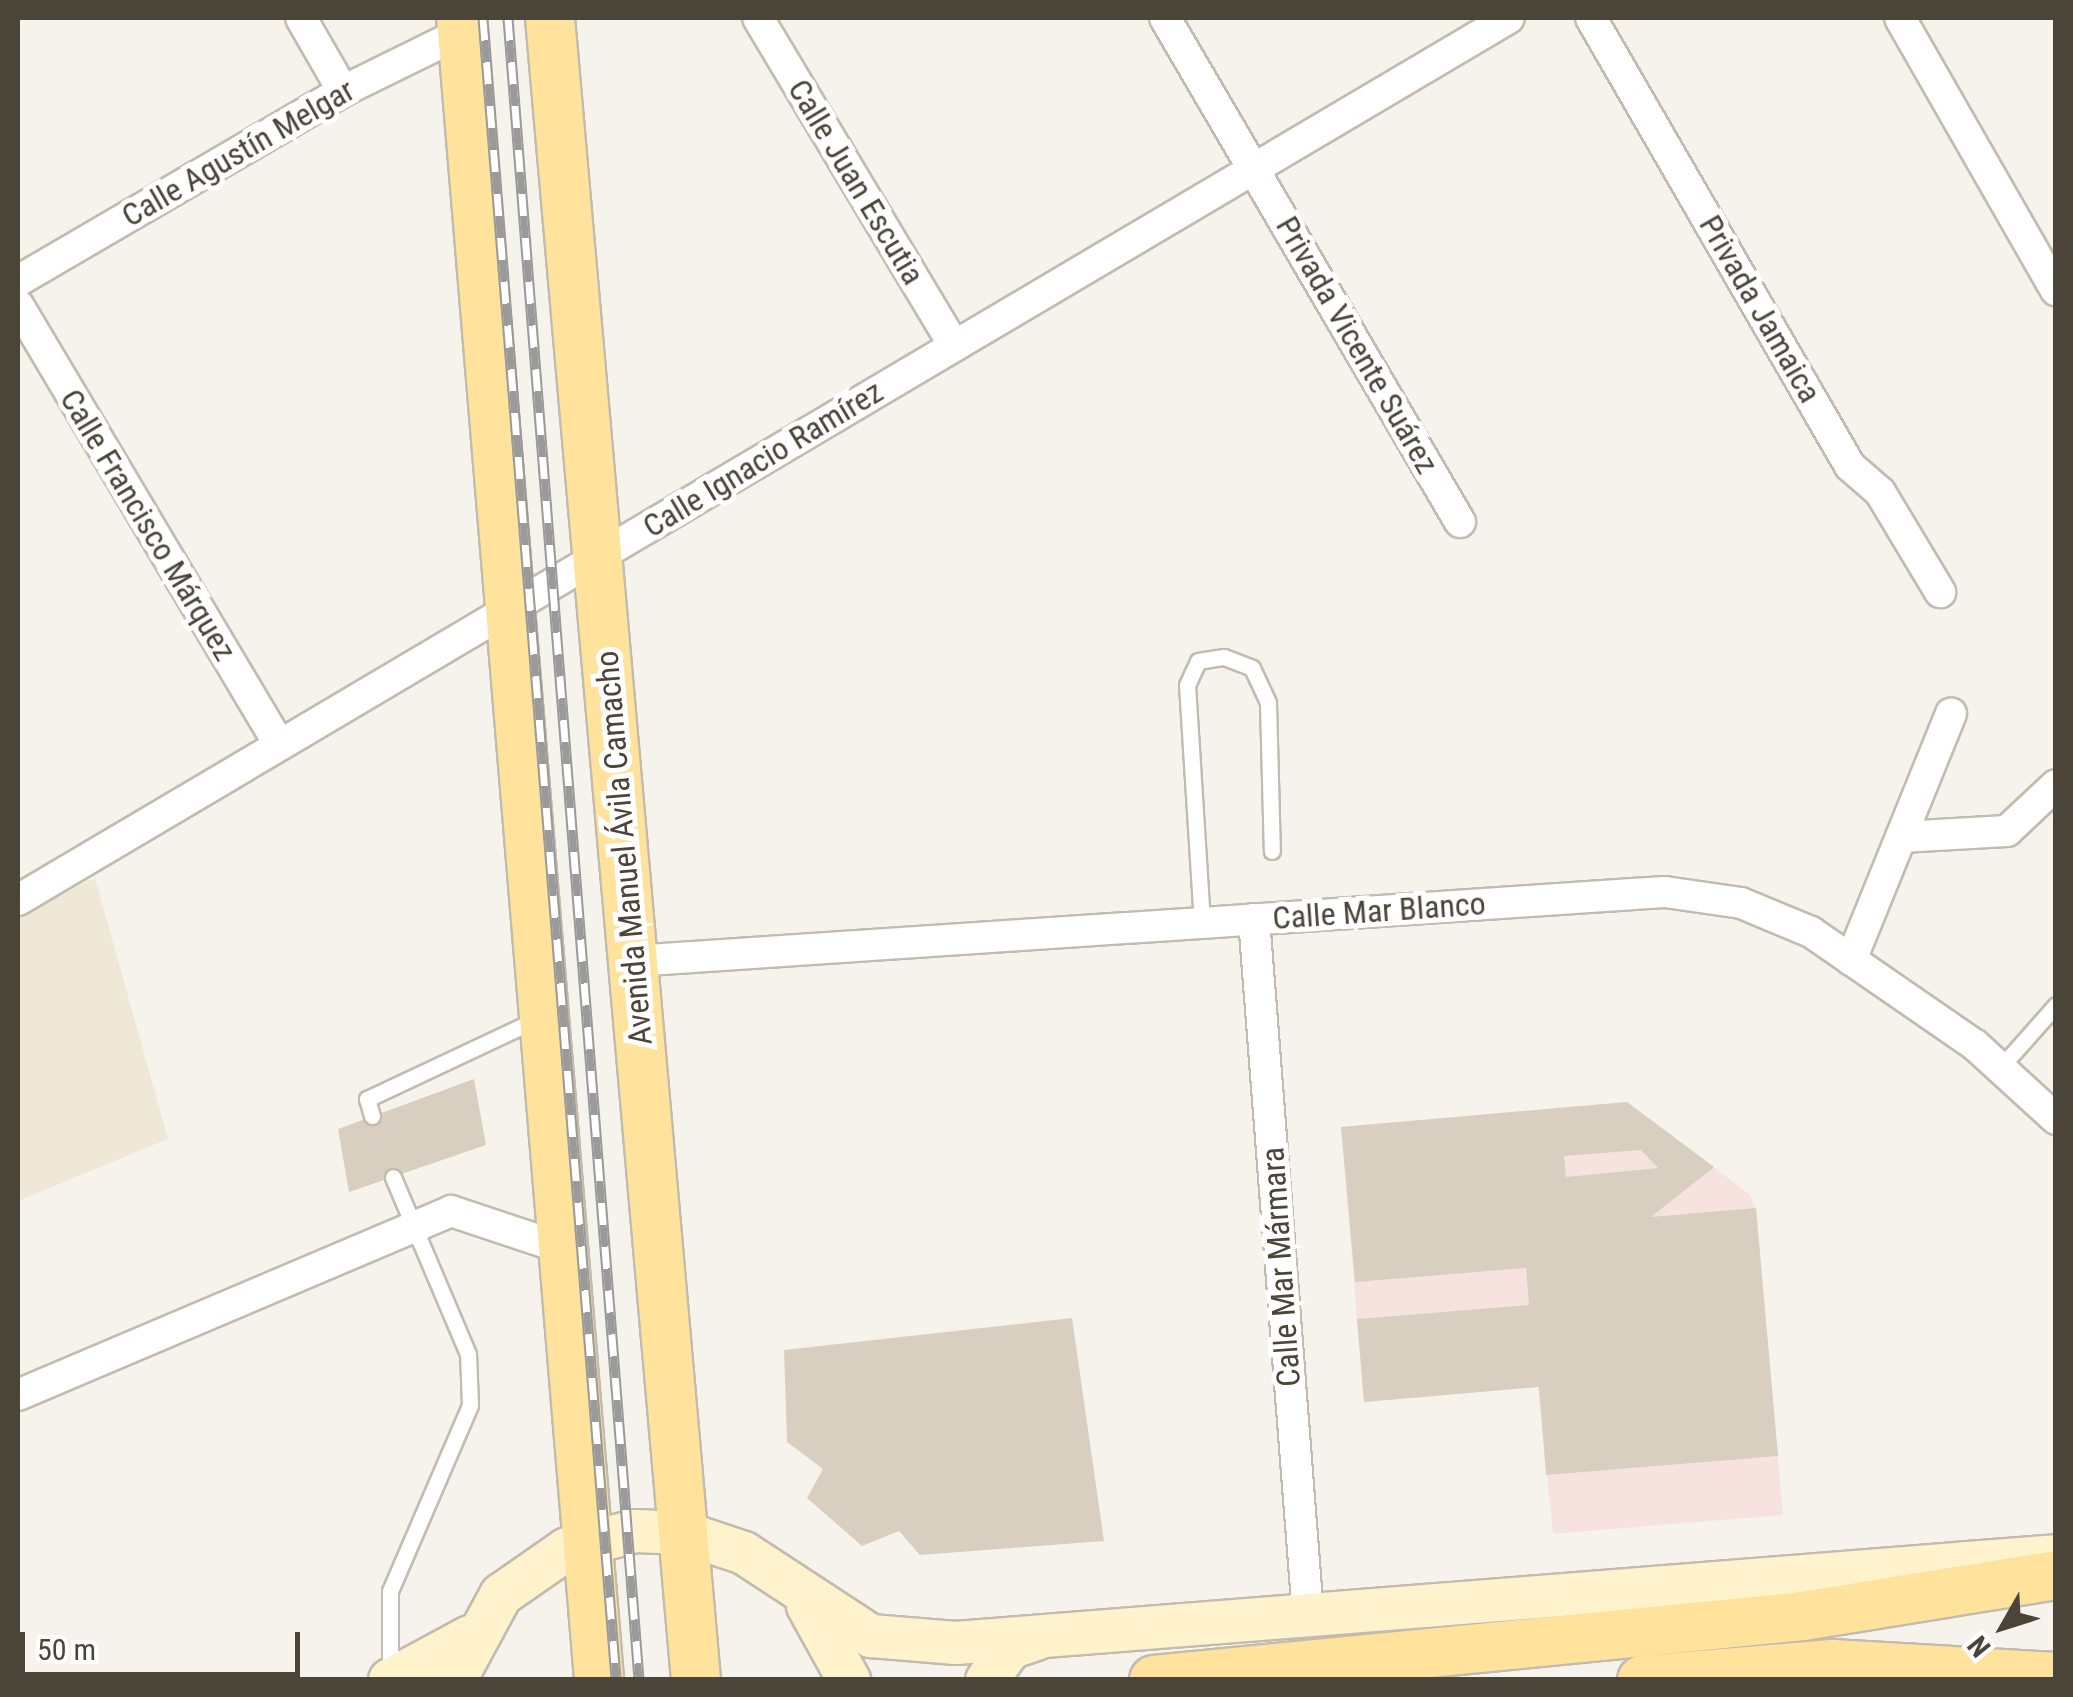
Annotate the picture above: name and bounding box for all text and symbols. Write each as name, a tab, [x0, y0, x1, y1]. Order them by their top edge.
street label: Calle Agustín Melgar	[115, 71, 361, 235]
street label: Calle Juan Escutia	[780, 72, 932, 292]
street label: Privada Jamaica	[1691, 209, 1829, 409]
street label: Privada Vicente Suárez	[1268, 210, 1446, 480]
street label: Calle Ignacio Ramírez	[636, 372, 890, 546]
street label: Calle Francisco Márquez	[52, 382, 244, 668]
street label: Avenida Manuel Ávila Camacho	[588, 649, 660, 1047]
street label: Calle Mar Blanco	[1271, 884, 1487, 938]
street label: Calle Mar Mármara	[1253, 1146, 1309, 1388]
north arrow	[1953, 1577, 2053, 1677]
scale bar	[25, 1612, 305, 1674]
text: N	[1961, 1629, 1998, 1663]
text: 50 m	[37, 1632, 96, 1667]

